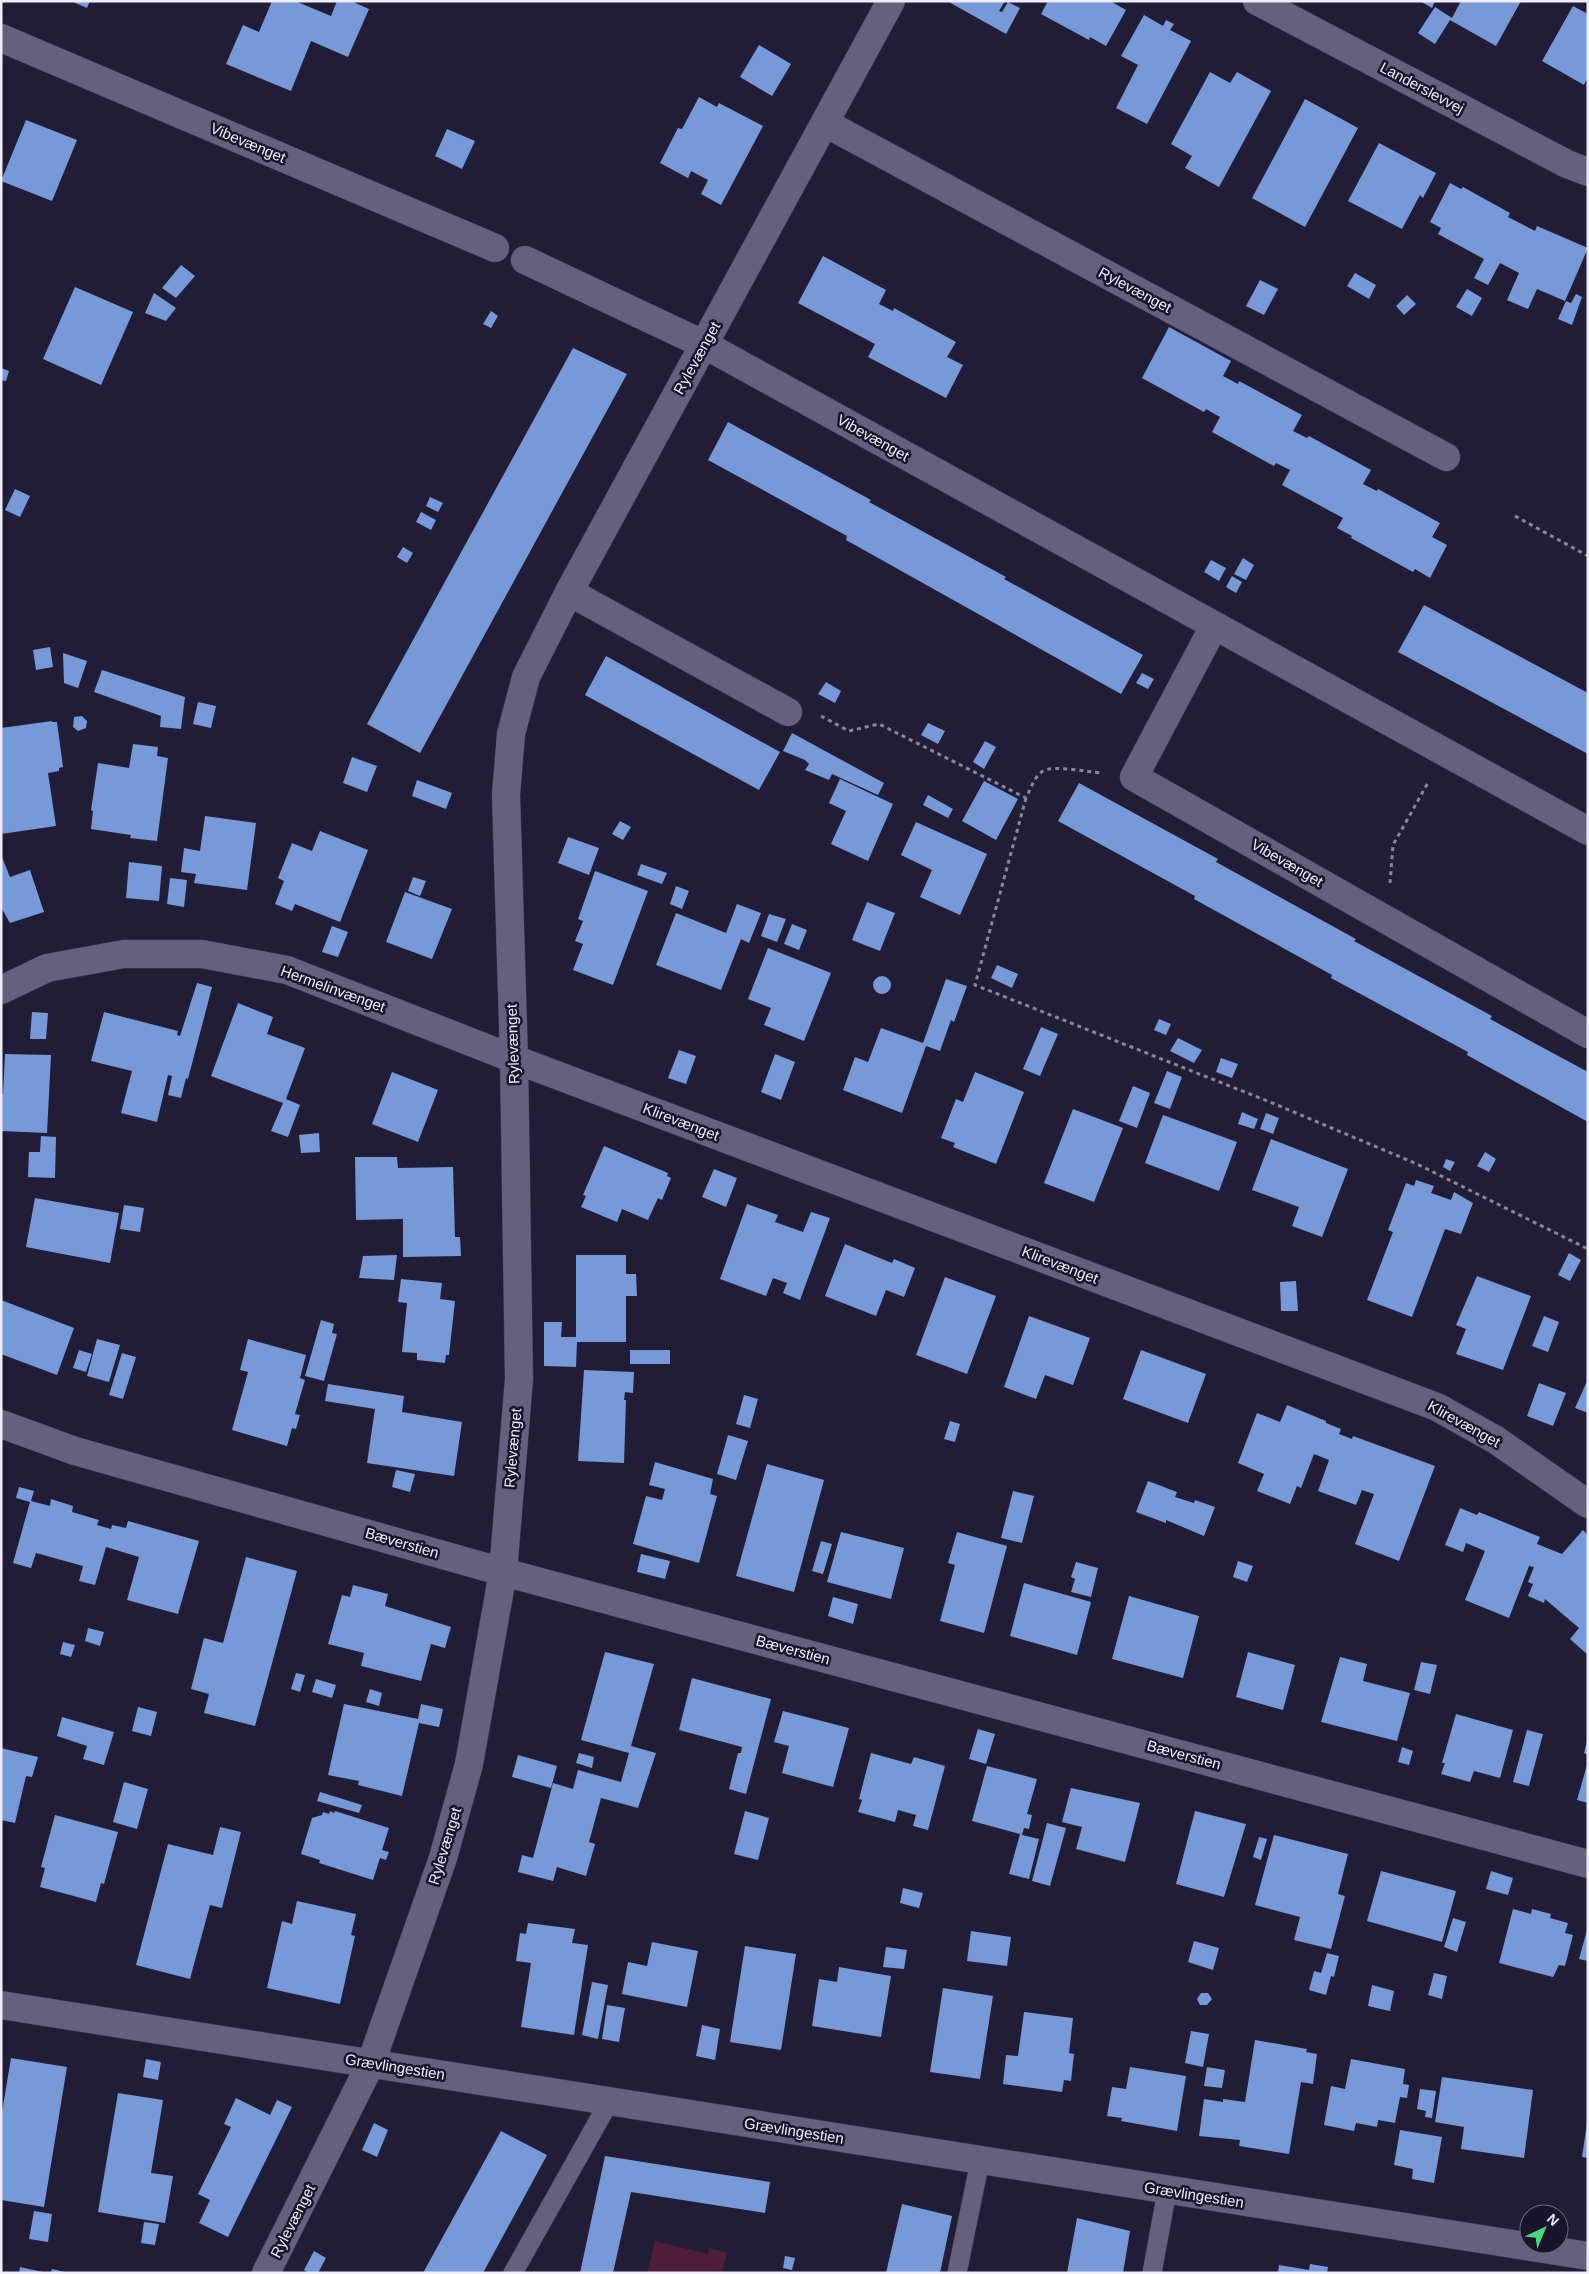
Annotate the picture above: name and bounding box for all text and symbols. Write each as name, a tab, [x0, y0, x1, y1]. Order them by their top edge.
street label: Landerslevvej	[1377, 58, 1467, 117]
street label: Vibevænget	[208, 119, 289, 166]
street label: Rylevænget	[1096, 263, 1175, 316]
street label: Rylevænget	[670, 318, 724, 397]
street label: Vibevænget	[834, 411, 913, 465]
street label: Vibevænget	[1248, 835, 1327, 890]
street label: Hermelinvænget	[279, 962, 389, 1016]
street label: Rylevænget	[503, 1003, 522, 1084]
street label: Klirevænget	[641, 1099, 722, 1144]
street label: Klirevænget	[1020, 1242, 1101, 1287]
street label: Klirevænget	[1425, 1397, 1504, 1451]
street label: Rylevænget	[501, 1407, 525, 1489]
street label: Bæverstien	[363, 1524, 441, 1561]
street label: Bæverstien	[754, 1631, 832, 1668]
street label: Bæverstien	[1145, 1736, 1223, 1773]
street label: Rylevænget	[425, 1804, 465, 1887]
street label: Grævlingestien	[344, 2050, 446, 2083]
street label: Grævlingestien	[743, 2114, 845, 2147]
street label: Grævlingestien	[1143, 2178, 1245, 2211]
street label: Rylevænget	[267, 2181, 319, 2260]
north arrow	[1519, 2204, 1569, 2254]
text: N	[1544, 2210, 1562, 2229]

